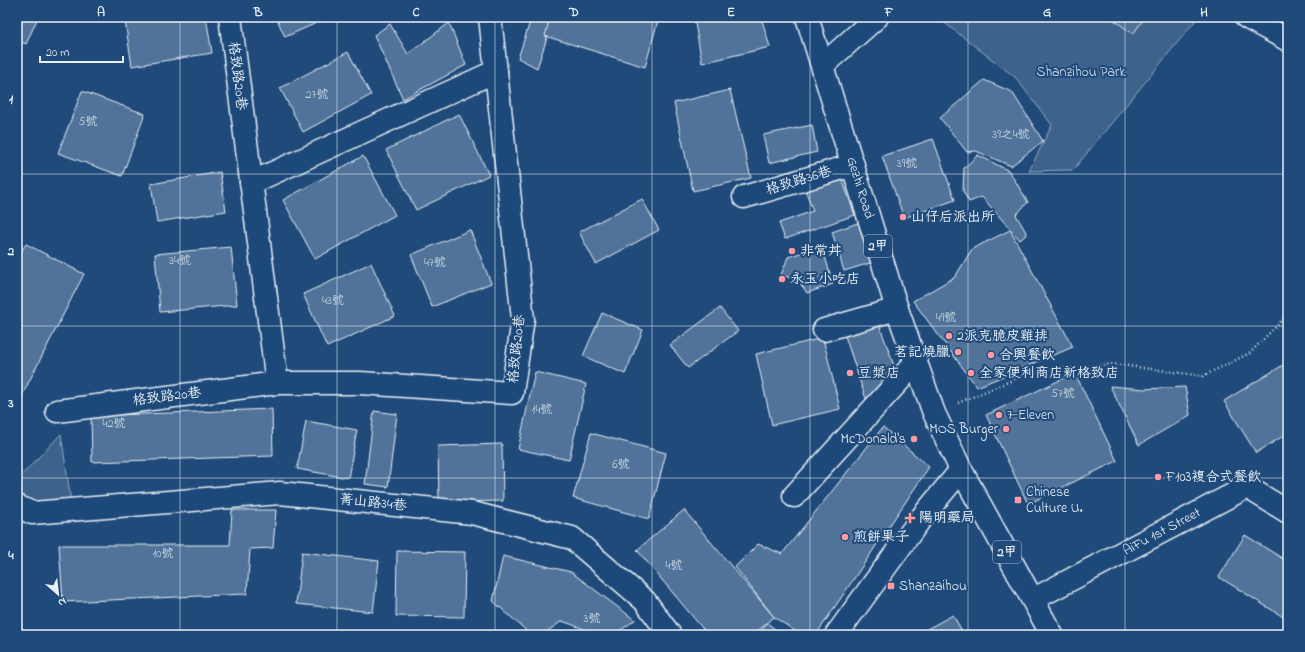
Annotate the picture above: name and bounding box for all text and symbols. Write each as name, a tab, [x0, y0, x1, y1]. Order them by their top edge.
text: A	[97, 3, 105, 22]
text: B	[253, 3, 263, 22]
text: C	[412, 3, 420, 22]
text: D	[568, 3, 579, 22]
text: E	[727, 3, 735, 22]
text: F	[884, 3, 894, 22]
text: G	[1043, 3, 1051, 22]
text: H	[1200, 3, 1208, 22]
scale bar	[40, 38, 123, 64]
street label: 格致路20巷	[222, 40, 252, 113]
text: 20 m	[46, 44, 69, 62]
park label: Shanzihou Park	[1036, 62, 1126, 83]
house number: 27號	[306, 86, 328, 104]
text: 1	[9, 90, 14, 109]
house number: 5號	[79, 113, 97, 131]
house number: 39之4號	[992, 126, 1030, 144]
street label: Gezhi Road	[841, 154, 879, 222]
house number: 39號	[897, 155, 917, 173]
street label: 格致路36巷	[763, 161, 836, 201]
place label: 山仔后派出所	[911, 207, 995, 228]
marker: 山仔后派出所	[898, 212, 908, 222]
road number: 2甲	[864, 235, 892, 257]
place label: 非常丼	[800, 241, 842, 262]
text: 2	[7, 242, 15, 261]
marker: 非常丼	[787, 246, 797, 256]
house number: 34號	[169, 252, 191, 270]
house number: 47號	[424, 254, 446, 272]
place label: 永玉小吃店	[790, 269, 860, 290]
marker: 永玉小吃店	[777, 274, 787, 284]
house number: 43號	[322, 292, 344, 310]
house number: 49號	[936, 309, 956, 327]
street label: 格致路20巷	[503, 313, 531, 384]
place label: 2派克脆皮雞排	[957, 326, 1048, 347]
marker: 2派克脆皮雞排	[944, 331, 954, 341]
place label: 茗記燒臘	[894, 342, 950, 363]
place label: 合興餐飲	[999, 345, 1055, 366]
marker: 茗記燒臘	[953, 347, 963, 357]
marker: 合興餐飲	[986, 350, 996, 360]
place label: 豆漿店	[858, 363, 900, 384]
place label: 全家便利商店新格致店	[979, 363, 1119, 384]
marker: 豆漿店	[845, 368, 855, 378]
marker: 全家便利商店新格致店	[966, 368, 976, 378]
street label: 格致路20巷	[131, 382, 204, 412]
house number: 57號	[1051, 385, 1075, 403]
text: 3	[7, 394, 14, 413]
house number: 14號	[532, 401, 552, 419]
place label: 7-Eleven	[1007, 405, 1054, 426]
marker: 7-Eleven	[994, 410, 1004, 420]
house number: 42號	[103, 415, 125, 433]
place label: MOS Burger	[929, 419, 999, 441]
marker: MOS Burger	[1001, 424, 1011, 434]
place label: McDonald's	[840, 429, 906, 450]
marker: McDonald's	[909, 434, 919, 444]
house number: 6號	[612, 456, 630, 474]
place label: F103複合式餐飲	[1165, 467, 1261, 488]
marker: F103複合式餐飲	[1153, 472, 1163, 482]
place label: Chinese Culture U.	[1026, 482, 1083, 519]
street label: 菁山路34巷	[338, 489, 409, 517]
marker: Chinese Culture U.	[1013, 495, 1023, 505]
street label: AiFu 1st Street	[1119, 502, 1205, 561]
place label: 陽明藥局	[919, 508, 975, 529]
marker: 陽明藥局	[904, 512, 916, 524]
place label: 煎餅果子	[853, 527, 909, 548]
marker: 煎餅果子	[840, 532, 850, 542]
road number: 2甲	[993, 541, 1021, 563]
house number: 10號	[152, 545, 174, 563]
text: 4	[7, 546, 14, 565]
house number: 4號	[666, 557, 682, 575]
north arrow	[38, 574, 78, 614]
place label: Shanzaihou	[899, 576, 967, 597]
marker: Shanzaihou	[886, 581, 896, 591]
text: N	[55, 593, 69, 611]
house number: 3號	[584, 610, 600, 628]

